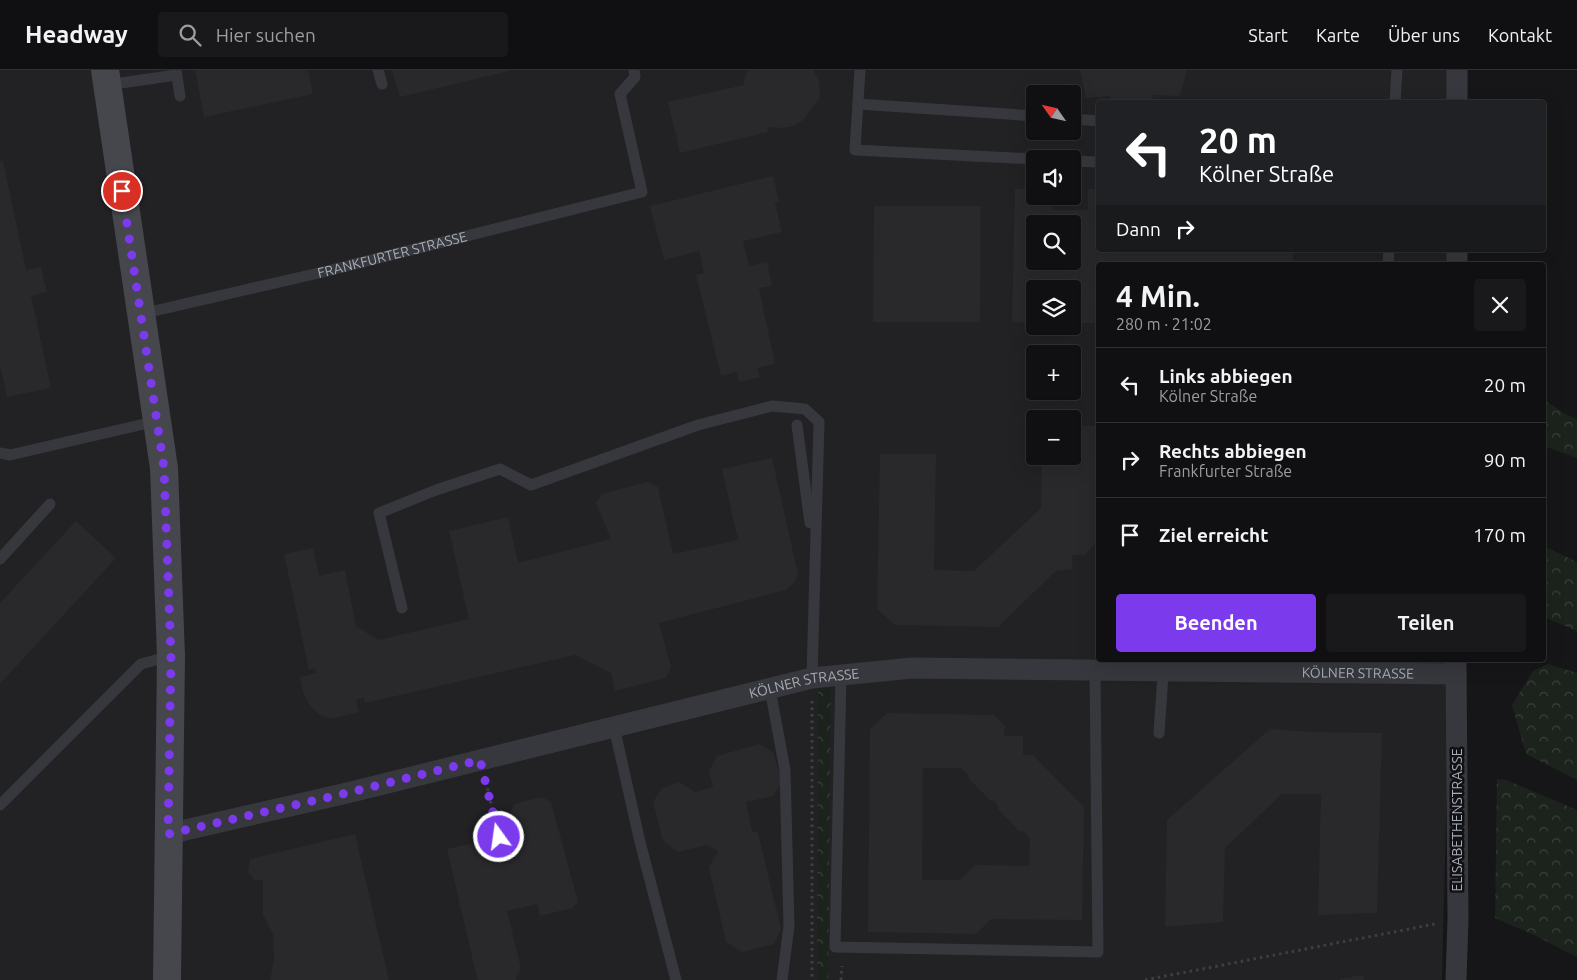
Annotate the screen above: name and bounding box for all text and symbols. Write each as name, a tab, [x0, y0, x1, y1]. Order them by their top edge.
search box	[158, 12, 508, 57]
text: Headway	[25, 21, 128, 48]
icon: search	[176, 21, 204, 49]
text: Hier suchen	[216, 24, 316, 46]
text: Start	[1248, 25, 1288, 45]
text: Karte	[1316, 25, 1360, 45]
text: Über uns	[1388, 25, 1460, 45]
text: Kontakt	[1488, 25, 1552, 45]
north arrow	[1026, 85, 1081, 140]
map controls	[1026, 85, 1081, 465]
icon: left	[1116, 120, 1181, 185]
text: 20 m	[1199, 120, 1277, 160]
button: sound	[1026, 150, 1081, 205]
text: Kölner Straße	[1199, 161, 1334, 186]
pin	[101, 170, 143, 212]
icon: arrive	[108, 177, 136, 205]
button: search	[1026, 215, 1081, 270]
icon: right	[1171, 215, 1199, 243]
text: Dann	[1116, 218, 1161, 240]
street label: FRANKFURTER STRASSE	[316, 228, 469, 281]
text: 4 Min.	[1116, 279, 1200, 313]
button: close	[1474, 279, 1526, 331]
button: layers	[1026, 280, 1081, 335]
text: 280 m · 21:02	[1116, 315, 1212, 333]
button: +	[1026, 345, 1081, 400]
text: Links abbiegen	[1159, 365, 1293, 387]
icon: left	[1116, 371, 1144, 399]
text: 20 m	[1484, 374, 1526, 396]
text: Kölner Straße	[1159, 387, 1257, 405]
button: −	[1026, 410, 1081, 465]
text: Rechts abbiegen	[1159, 440, 1307, 462]
icon: right	[1116, 446, 1144, 474]
text: 90 m	[1484, 449, 1526, 471]
text: Frankfurter Straße	[1159, 462, 1292, 480]
icon: arrive	[1116, 521, 1144, 549]
text: Ziel erreicht	[1159, 524, 1268, 546]
text: 170 m	[1473, 524, 1526, 546]
button: Beenden	[1116, 594, 1316, 652]
button: Teilen	[1326, 594, 1526, 652]
street label: KÖLNER STRASSE	[1302, 663, 1414, 682]
street label: KÖLNER STRASSE	[747, 665, 860, 701]
street label: ELISABETHENSTRASSE	[1449, 748, 1465, 892]
position arrow	[472, 810, 524, 862]

